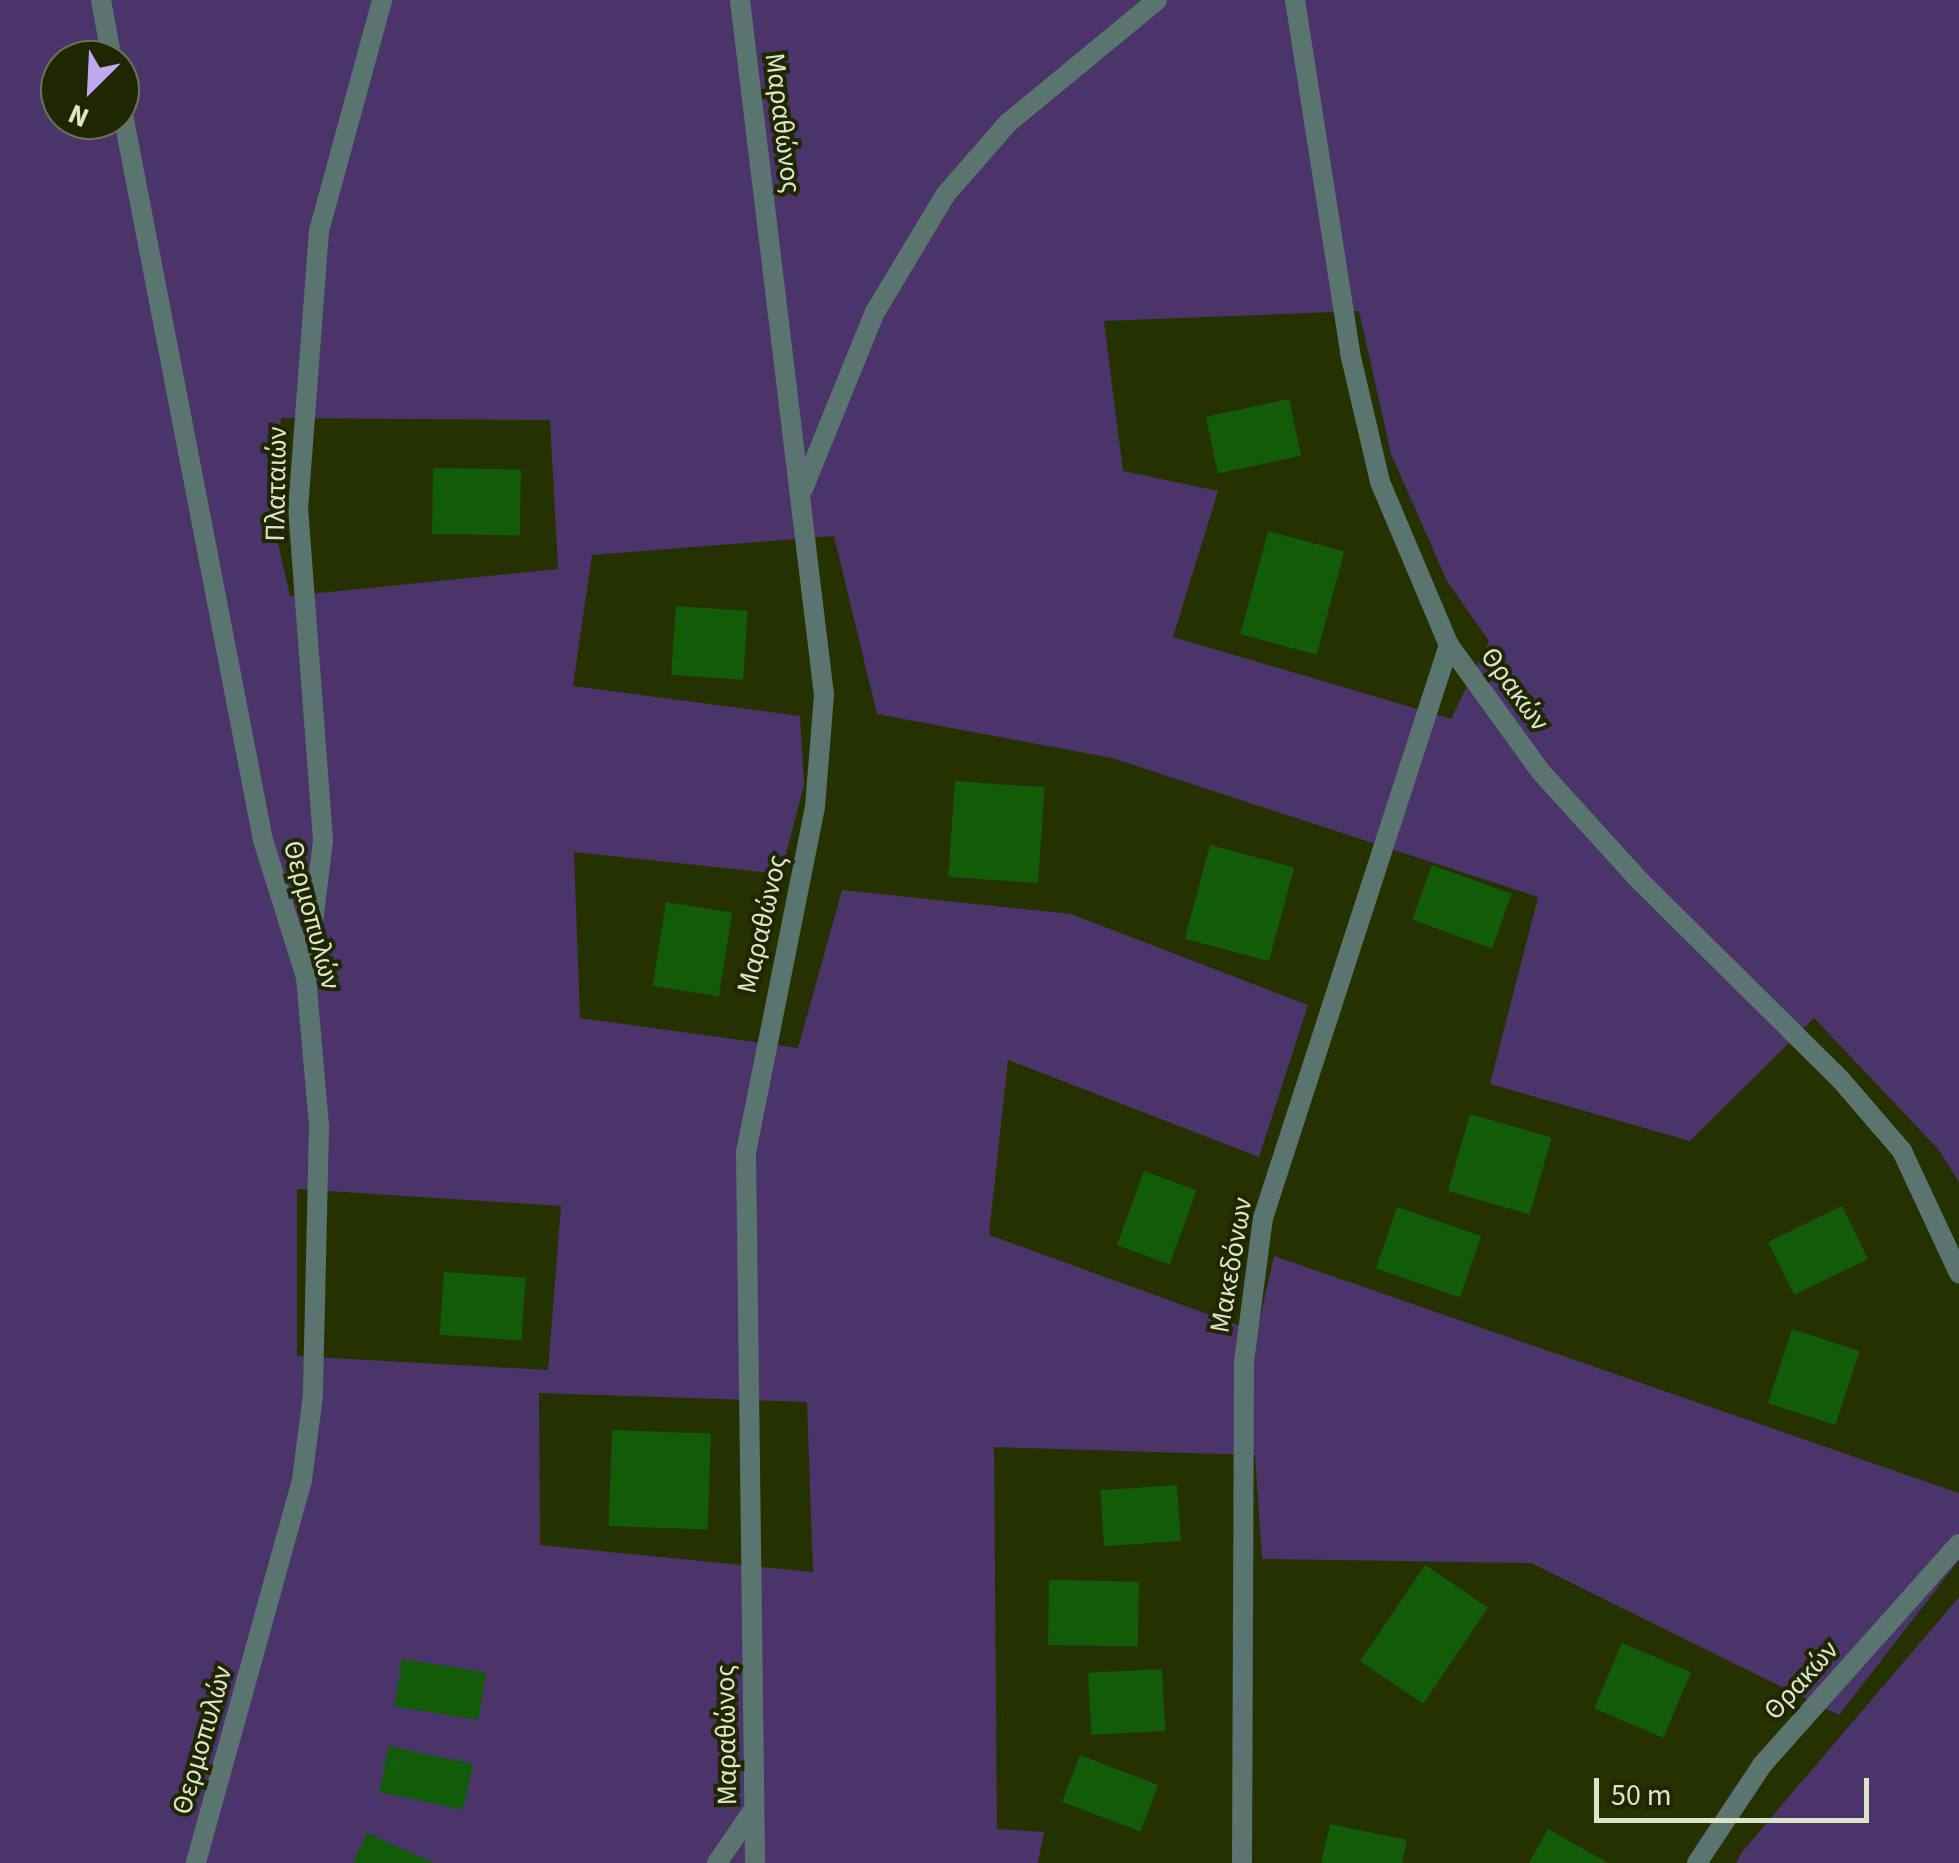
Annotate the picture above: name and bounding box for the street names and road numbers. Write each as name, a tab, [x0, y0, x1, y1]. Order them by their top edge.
street label: Μαραθώνος	[758, 51, 808, 195]
street label: Πλαταιών	[258, 426, 294, 542]
street label: Θρακών	[1473, 641, 1557, 737]
street label: Θερμοπυλών	[276, 837, 348, 993]
street label: Μαραθώνος	[730, 852, 794, 996]
street label: Μακεδόνων	[1203, 1195, 1259, 1335]
street label: Θρακών	[1757, 1633, 1845, 1727]
street label: Θερμοπυλών	[165, 1662, 239, 1818]
street label: Μαραθώνος	[708, 1664, 744, 1806]

